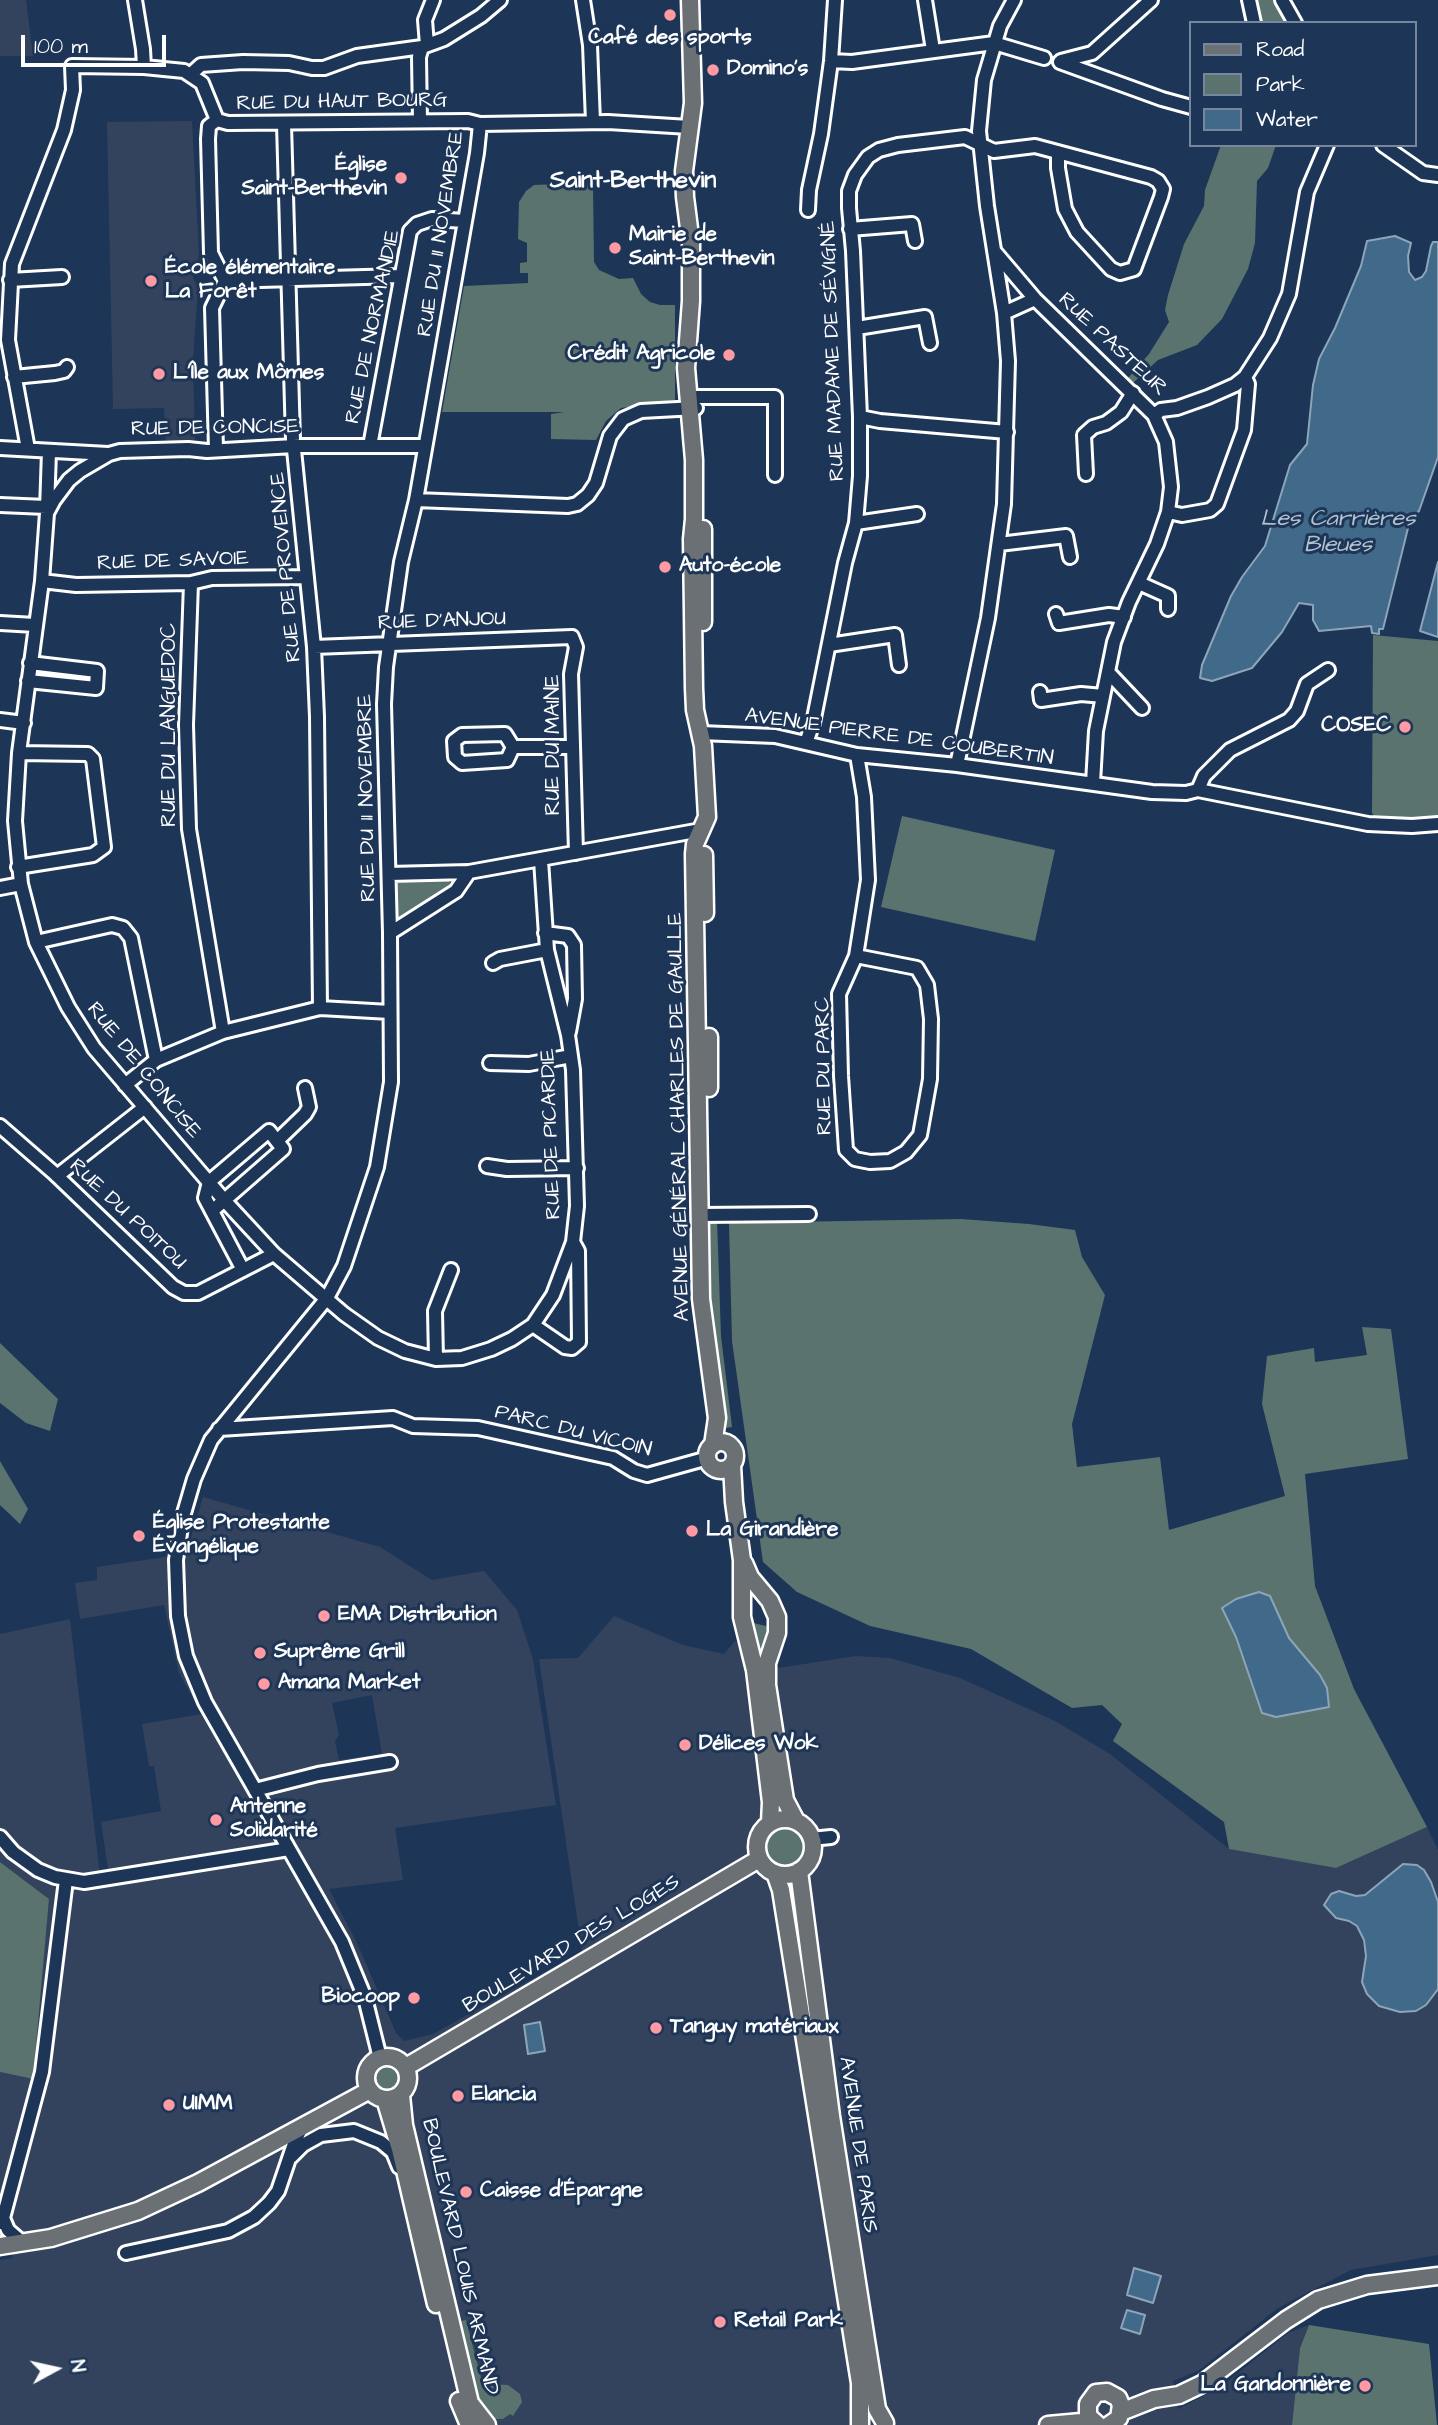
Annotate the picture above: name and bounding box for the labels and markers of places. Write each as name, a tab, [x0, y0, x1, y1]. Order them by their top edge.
marker: Café des sports	[662, 7, 678, 23]
place label: Café des sports	[588, 26, 752, 52]
place label: Domino's	[727, 57, 808, 83]
marker: Domino's	[705, 62, 721, 78]
place label: Église Saint-Berthevin	[241, 153, 387, 203]
marker: Église Saint-Berthevin	[393, 170, 409, 186]
place label: Mairie de Saint-Berthevin	[629, 223, 775, 273]
marker: Mairie de Saint-Berthevin	[607, 240, 623, 256]
place label: École élémentaire La Forêt	[165, 256, 335, 306]
marker: École élémentaire La Forêt	[143, 273, 159, 289]
place label: Crédit Agricole	[568, 342, 715, 368]
marker: Crédit Agricole	[721, 347, 737, 363]
place label: L'Île aux Mômes	[173, 361, 324, 387]
marker: L'Île aux Mômes	[151, 366, 167, 382]
place label: Auto-école	[679, 554, 781, 580]
marker: Auto-école	[657, 559, 673, 575]
place label: COSEC	[1321, 714, 1391, 740]
marker: COSEC	[1397, 719, 1413, 735]
place label: Église Protestante Évangélique	[153, 1511, 330, 1561]
place label: La Girandière	[706, 1518, 838, 1544]
marker: La Girandière	[684, 1523, 700, 1539]
marker: Église Protestante Évangélique	[131, 1528, 147, 1544]
place label: EMA Distribution	[338, 1603, 497, 1629]
marker: EMA Distribution	[316, 1608, 332, 1624]
place label: Suprême Grill	[274, 1640, 405, 1666]
marker: Suprême Grill	[252, 1645, 268, 1661]
place label: Amana Market	[278, 1671, 420, 1697]
marker: Amana Market	[256, 1676, 272, 1692]
place label: Délices Wok	[699, 1732, 819, 1758]
marker: Délices Wok	[677, 1737, 693, 1753]
place label: Antenne Solidarité	[230, 1795, 318, 1845]
marker: Antenne Solidarité	[208, 1812, 224, 1828]
place label: Biocoop	[321, 1985, 400, 2011]
marker: Biocoop	[406, 1990, 422, 2006]
place label: Tanguy matériaux	[670, 2015, 839, 2041]
marker: Tanguy matériaux	[648, 2020, 664, 2036]
place label: Elancia	[472, 2083, 536, 2109]
marker: Elancia	[450, 2088, 466, 2104]
place label: UIMM	[183, 2092, 233, 2118]
marker: UIMM	[161, 2097, 177, 2113]
place label: Caisse d'Épargne	[480, 2179, 643, 2205]
marker: Caisse d'Épargne	[458, 2184, 474, 2200]
place label: Retail Park	[734, 2309, 843, 2335]
marker: Retail Park	[712, 2314, 728, 2330]
place label: La Gandonnière	[1201, 2373, 1351, 2399]
marker: La Gandonnière	[1357, 2378, 1373, 2394]

